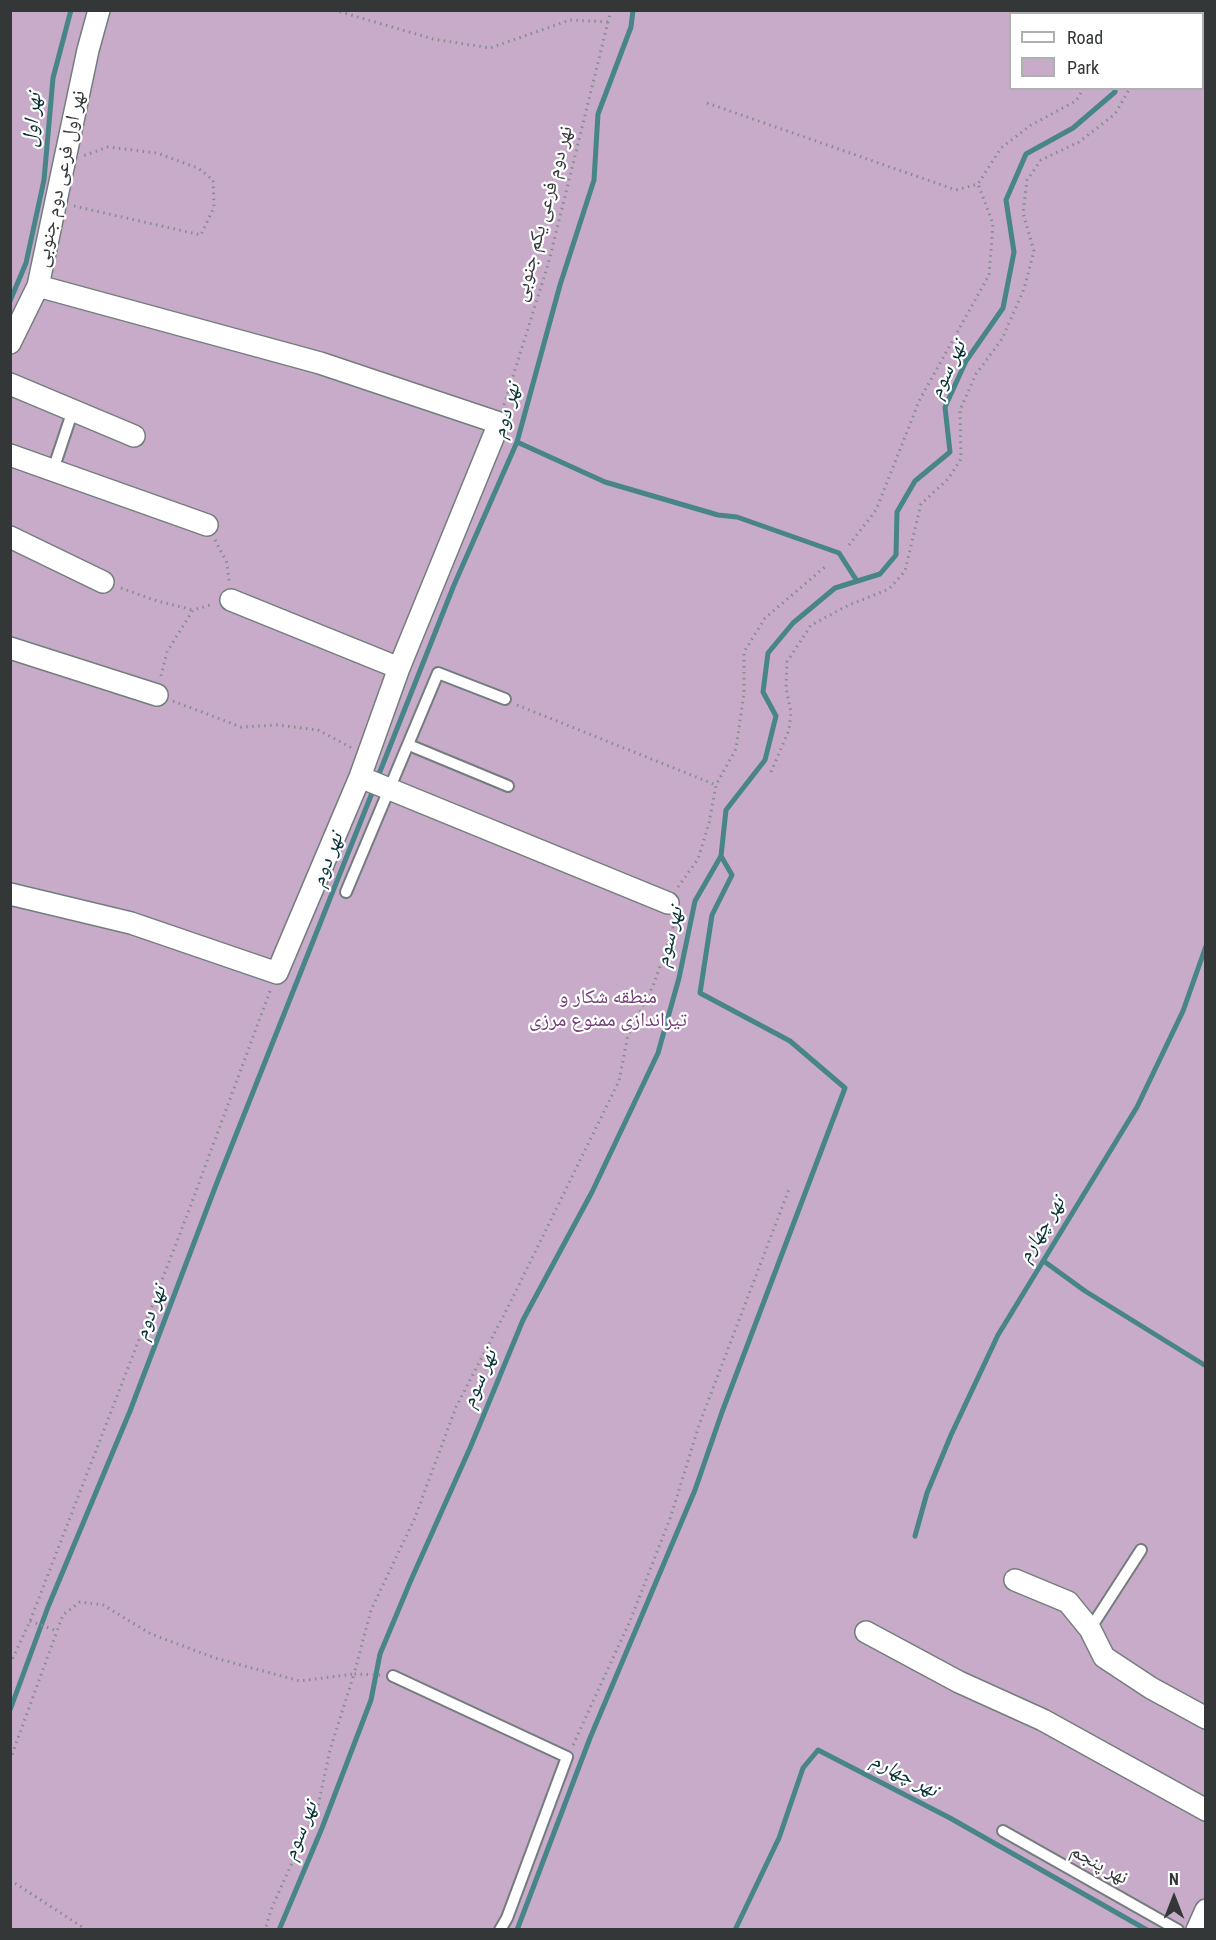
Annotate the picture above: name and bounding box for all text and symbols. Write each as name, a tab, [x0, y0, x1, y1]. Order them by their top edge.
legend	[1009, 12, 1204, 90]
text: Road	[1067, 27, 1103, 48]
text: Park	[1067, 57, 1099, 78]
street label: نهر اول فرعی دوم جنوبی	[31, 88, 91, 270]
water label: نهر اول	[18, 92, 48, 148]
street label: نهر دوم فرعی یکم جنوبی	[509, 123, 579, 305]
water label: نهر سوم	[924, 337, 972, 403]
water label: نهر دوم	[487, 381, 527, 441]
water label: نهر دوم	[306, 829, 350, 891]
water label: نهر سوم	[650, 904, 690, 970]
park label: منطقه شکار و تیراندازی ممنوع مرزی	[529, 986, 687, 1033]
water label: نهر چهارم	[1013, 1193, 1071, 1267]
water label: نهر دوم	[129, 1282, 173, 1344]
water label: نهر سوم	[456, 1346, 504, 1412]
water label: نهر چهارم	[866, 1748, 942, 1804]
water label: نهر سوم	[278, 1798, 324, 1864]
street label: نهر پنجم	[1066, 1839, 1132, 1891]
north arrow	[1144, 1868, 1204, 1928]
text: N	[1169, 1870, 1179, 1889]

